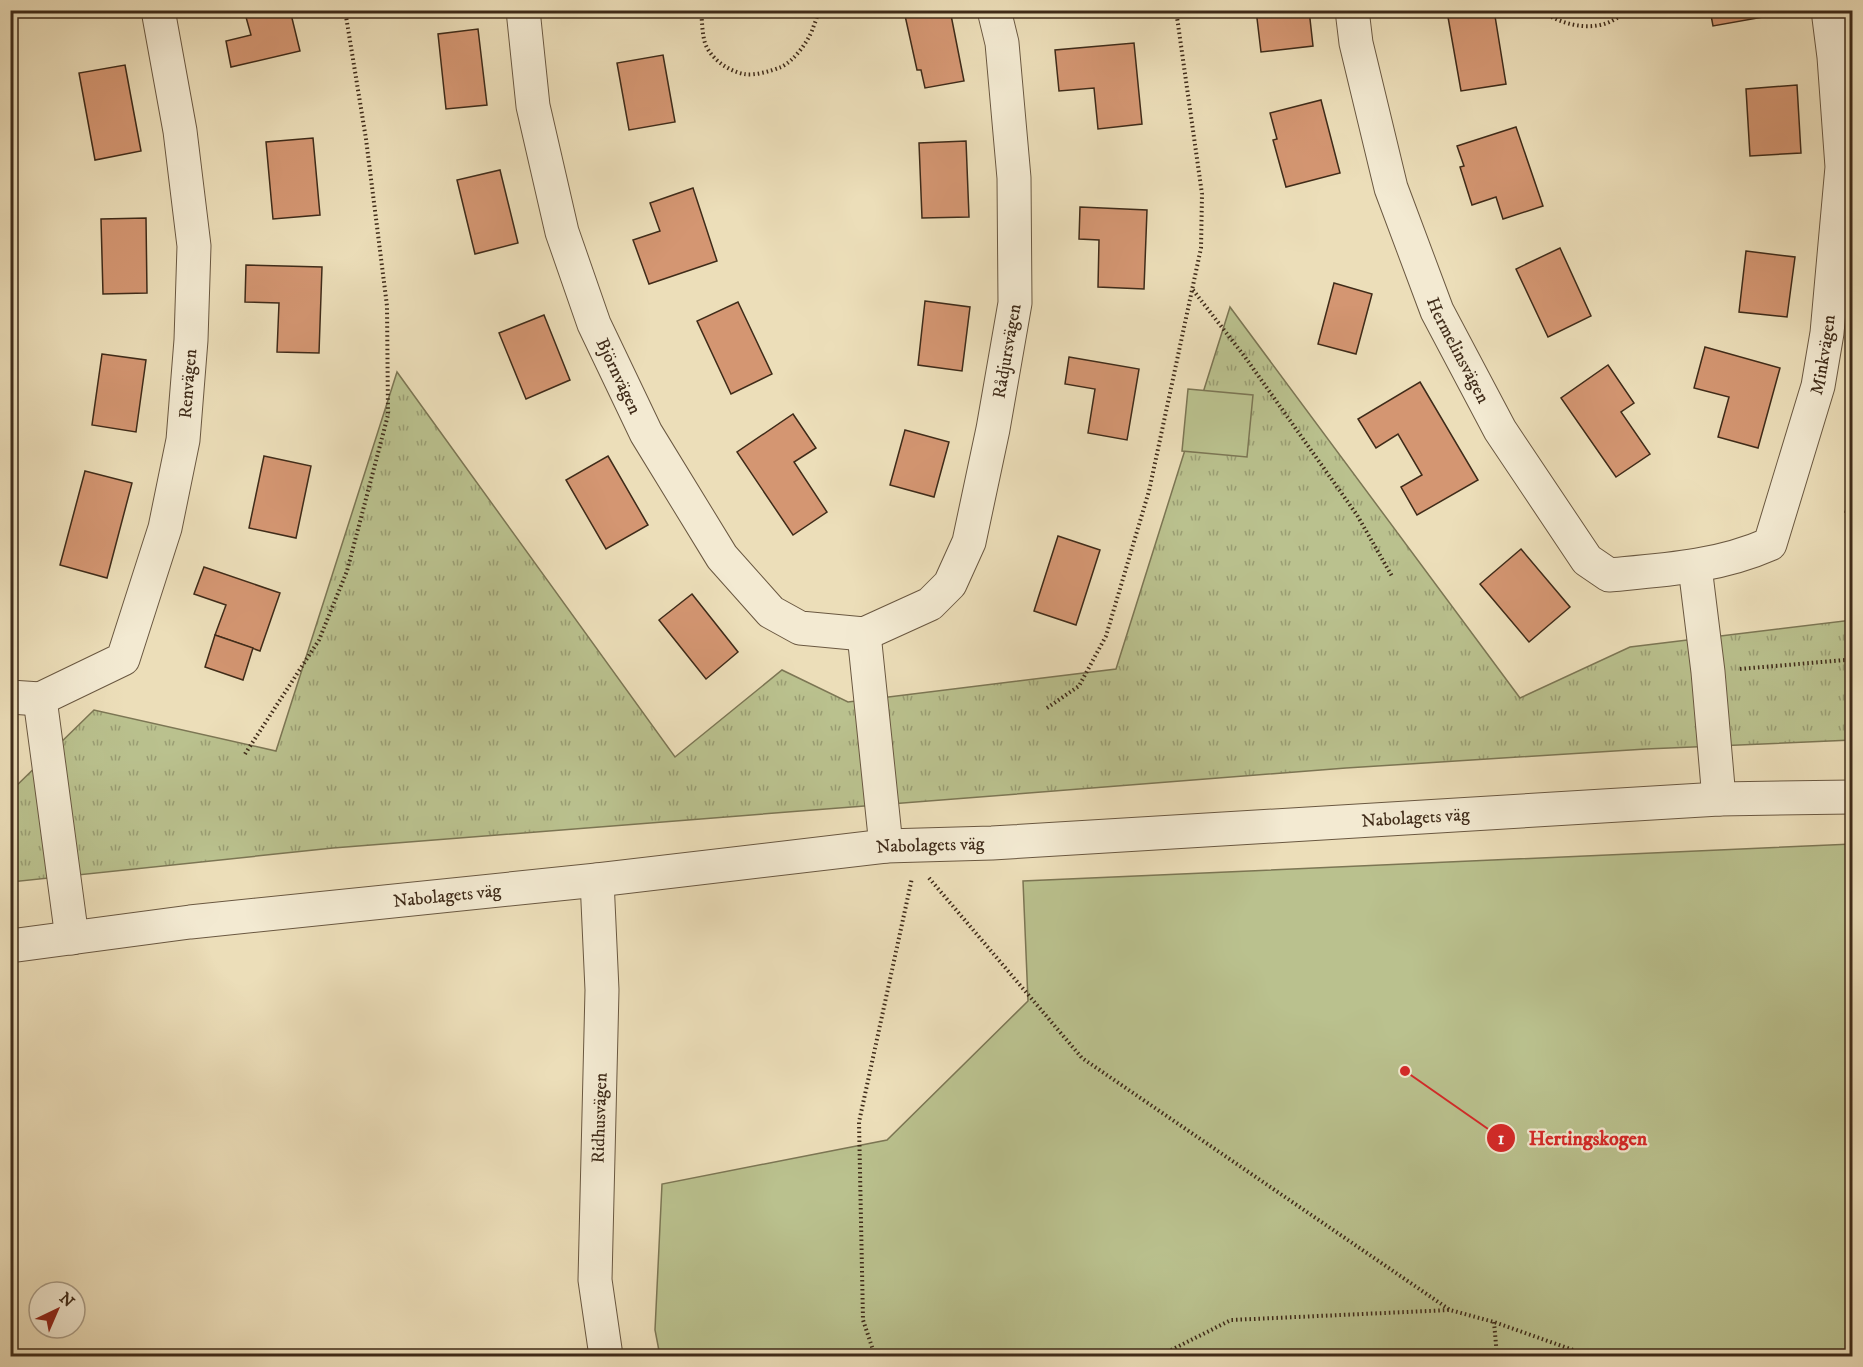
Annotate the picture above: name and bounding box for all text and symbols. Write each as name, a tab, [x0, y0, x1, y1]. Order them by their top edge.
street label: Hermelinsvägen	[1421, 294, 1494, 408]
street label: Rådjursvägen	[989, 302, 1027, 400]
street label: Minkvägen	[1806, 313, 1841, 398]
street label: Björnvägen	[590, 335, 646, 419]
street label: Renvägen	[175, 347, 202, 420]
street label: Nabolagets väg	[1361, 804, 1470, 833]
street label: Nabolagets väg	[875, 833, 985, 859]
street label: Nabolagets väg	[392, 880, 502, 913]
street label: Ridhusvägen	[587, 1072, 613, 1164]
callout: Hertingskogen	[1486, 1119, 1659, 1157]
text: Hertingskogen	[1529, 1127, 1648, 1152]
text: 1	[1498, 1128, 1505, 1150]
north arrow	[27, 1280, 87, 1340]
text: N	[55, 1288, 78, 1312]

